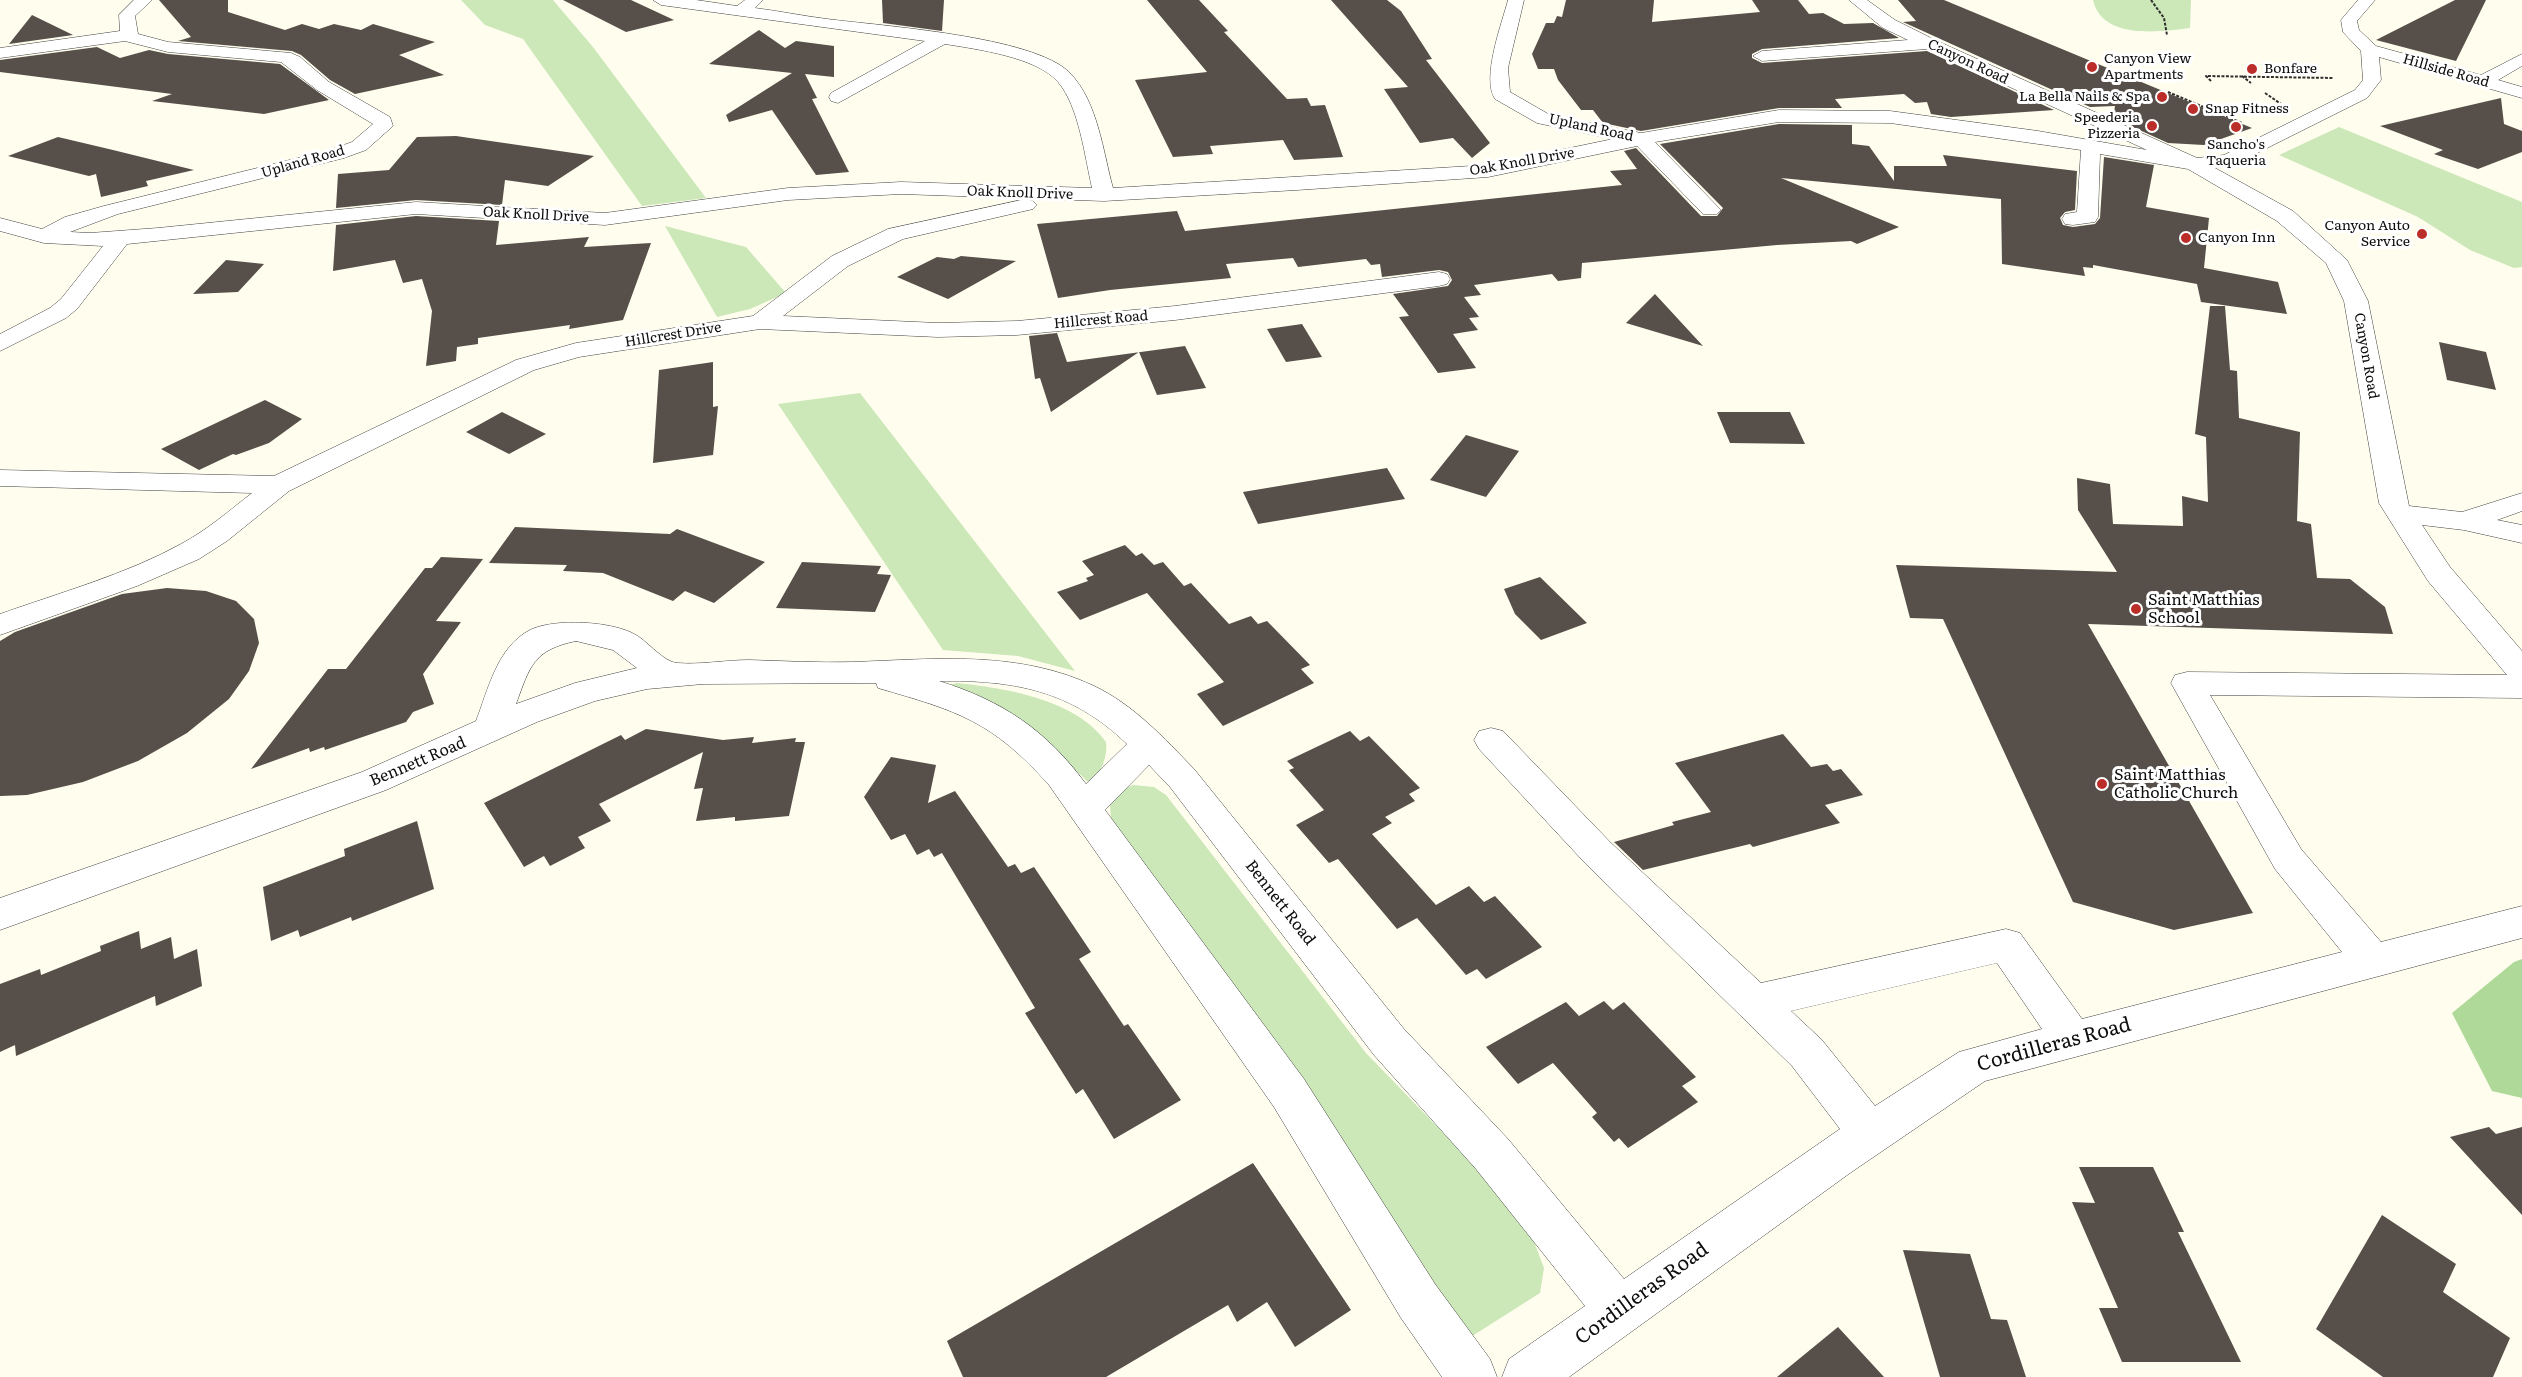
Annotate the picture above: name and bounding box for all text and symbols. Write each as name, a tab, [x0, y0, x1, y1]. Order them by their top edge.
street label: Canyon Road	[1925, 36, 2011, 88]
place label: Canyon View Apartments	[2104, 51, 2191, 84]
street label: Hillside Road	[2401, 51, 2491, 91]
marker: Canyon View Apartments	[2085, 60, 2099, 74]
place label: Bonfare	[2264, 61, 2317, 77]
marker: Bonfare	[2245, 62, 2259, 76]
place label: La Bella Nails & Spa	[2019, 89, 2150, 105]
marker: La Bella Nails & Spa	[2155, 90, 2169, 104]
place label: Snap Fitness	[2205, 101, 2289, 117]
marker: Snap Fitness	[2186, 102, 2200, 116]
place label: Speederia Pizzeria	[2074, 110, 2140, 142]
street label: Upland Road	[1547, 111, 1635, 145]
marker: Speederia Pizzeria	[2145, 119, 2159, 133]
marker: Sancho's Taqueria	[2229, 120, 2243, 134]
place label: Sancho's Taqueria	[2206, 137, 2266, 170]
street label: Upland Road	[259, 142, 347, 182]
street label: Oak Knoll Drive	[1468, 145, 1576, 179]
street label: Oak Knoll Drive	[967, 183, 1073, 203]
street label: Oak Knoll Drive	[483, 204, 589, 226]
place label: Canyon Auto Service	[2325, 218, 2410, 250]
marker: Canyon Auto Service	[2415, 227, 2429, 241]
place label: Canyon Inn	[2198, 230, 2276, 246]
marker: Canyon Inn	[2179, 231, 2193, 245]
street label: Hillcrest Road	[1053, 308, 1149, 332]
street label: Canyon Road	[2350, 312, 2382, 400]
street label: Hillcrest Drive	[623, 319, 723, 351]
place label: Saint Matthias School	[2148, 590, 2260, 628]
marker: Saint Matthias School	[2129, 602, 2143, 616]
street label: Bennett Road	[367, 733, 469, 791]
place label: Saint Matthias Catholic Church	[2114, 765, 2238, 803]
marker: Saint Matthias Catholic Church	[2095, 777, 2109, 791]
street label: Bennett Road	[1241, 857, 1319, 949]
street label: Cordilleras Road	[1974, 1013, 2134, 1077]
street label: Cordilleras Road	[1571, 1238, 1713, 1350]

